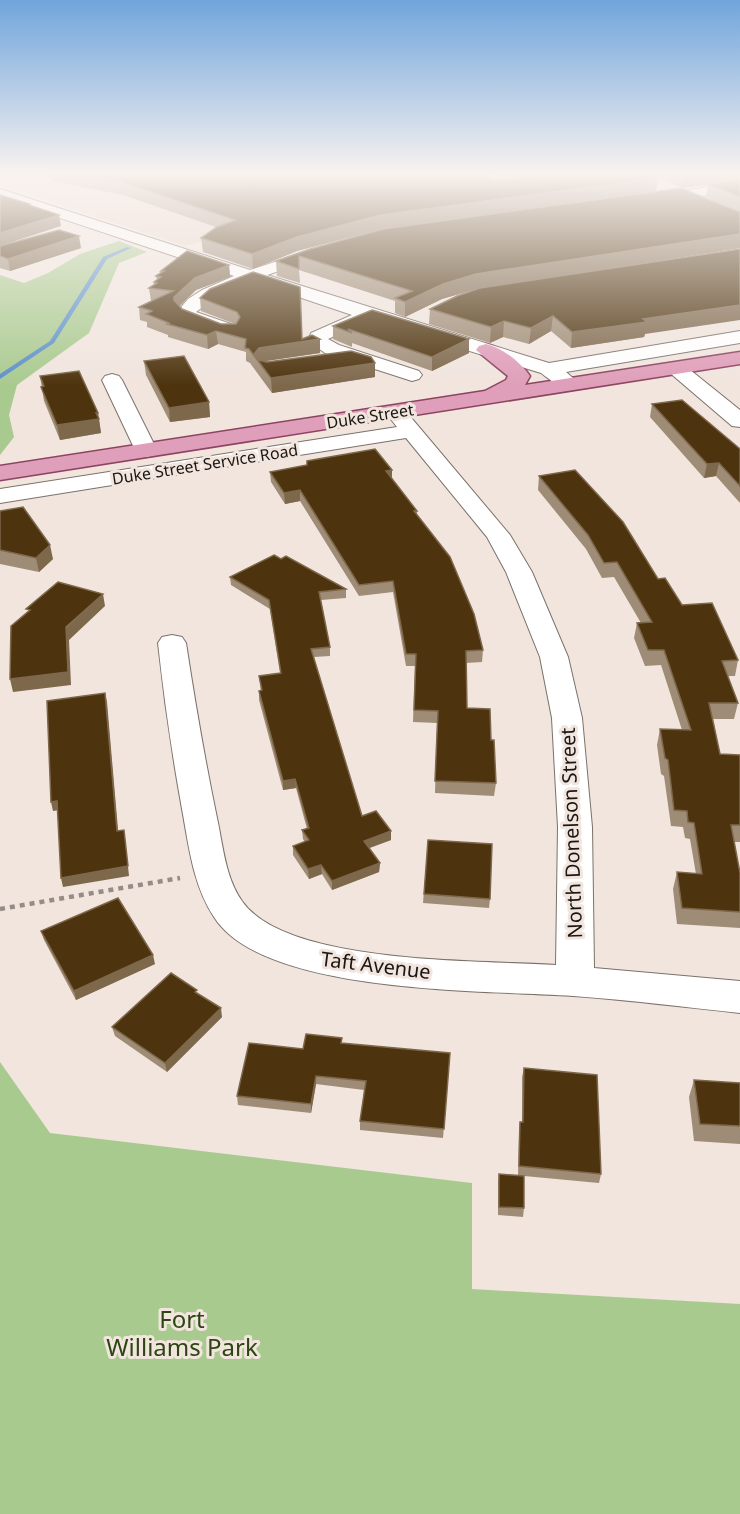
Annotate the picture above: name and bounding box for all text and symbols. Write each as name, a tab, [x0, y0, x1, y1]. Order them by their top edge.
street label: Duke Street	[325, 398, 415, 434]
street label: Duke Street Service Road	[110, 438, 300, 490]
street label: North Donelson Street	[554, 727, 588, 939]
street label: Taft Avenue	[320, 945, 432, 985]
park label: Fort Williams Park	[106, 1302, 258, 1363]

